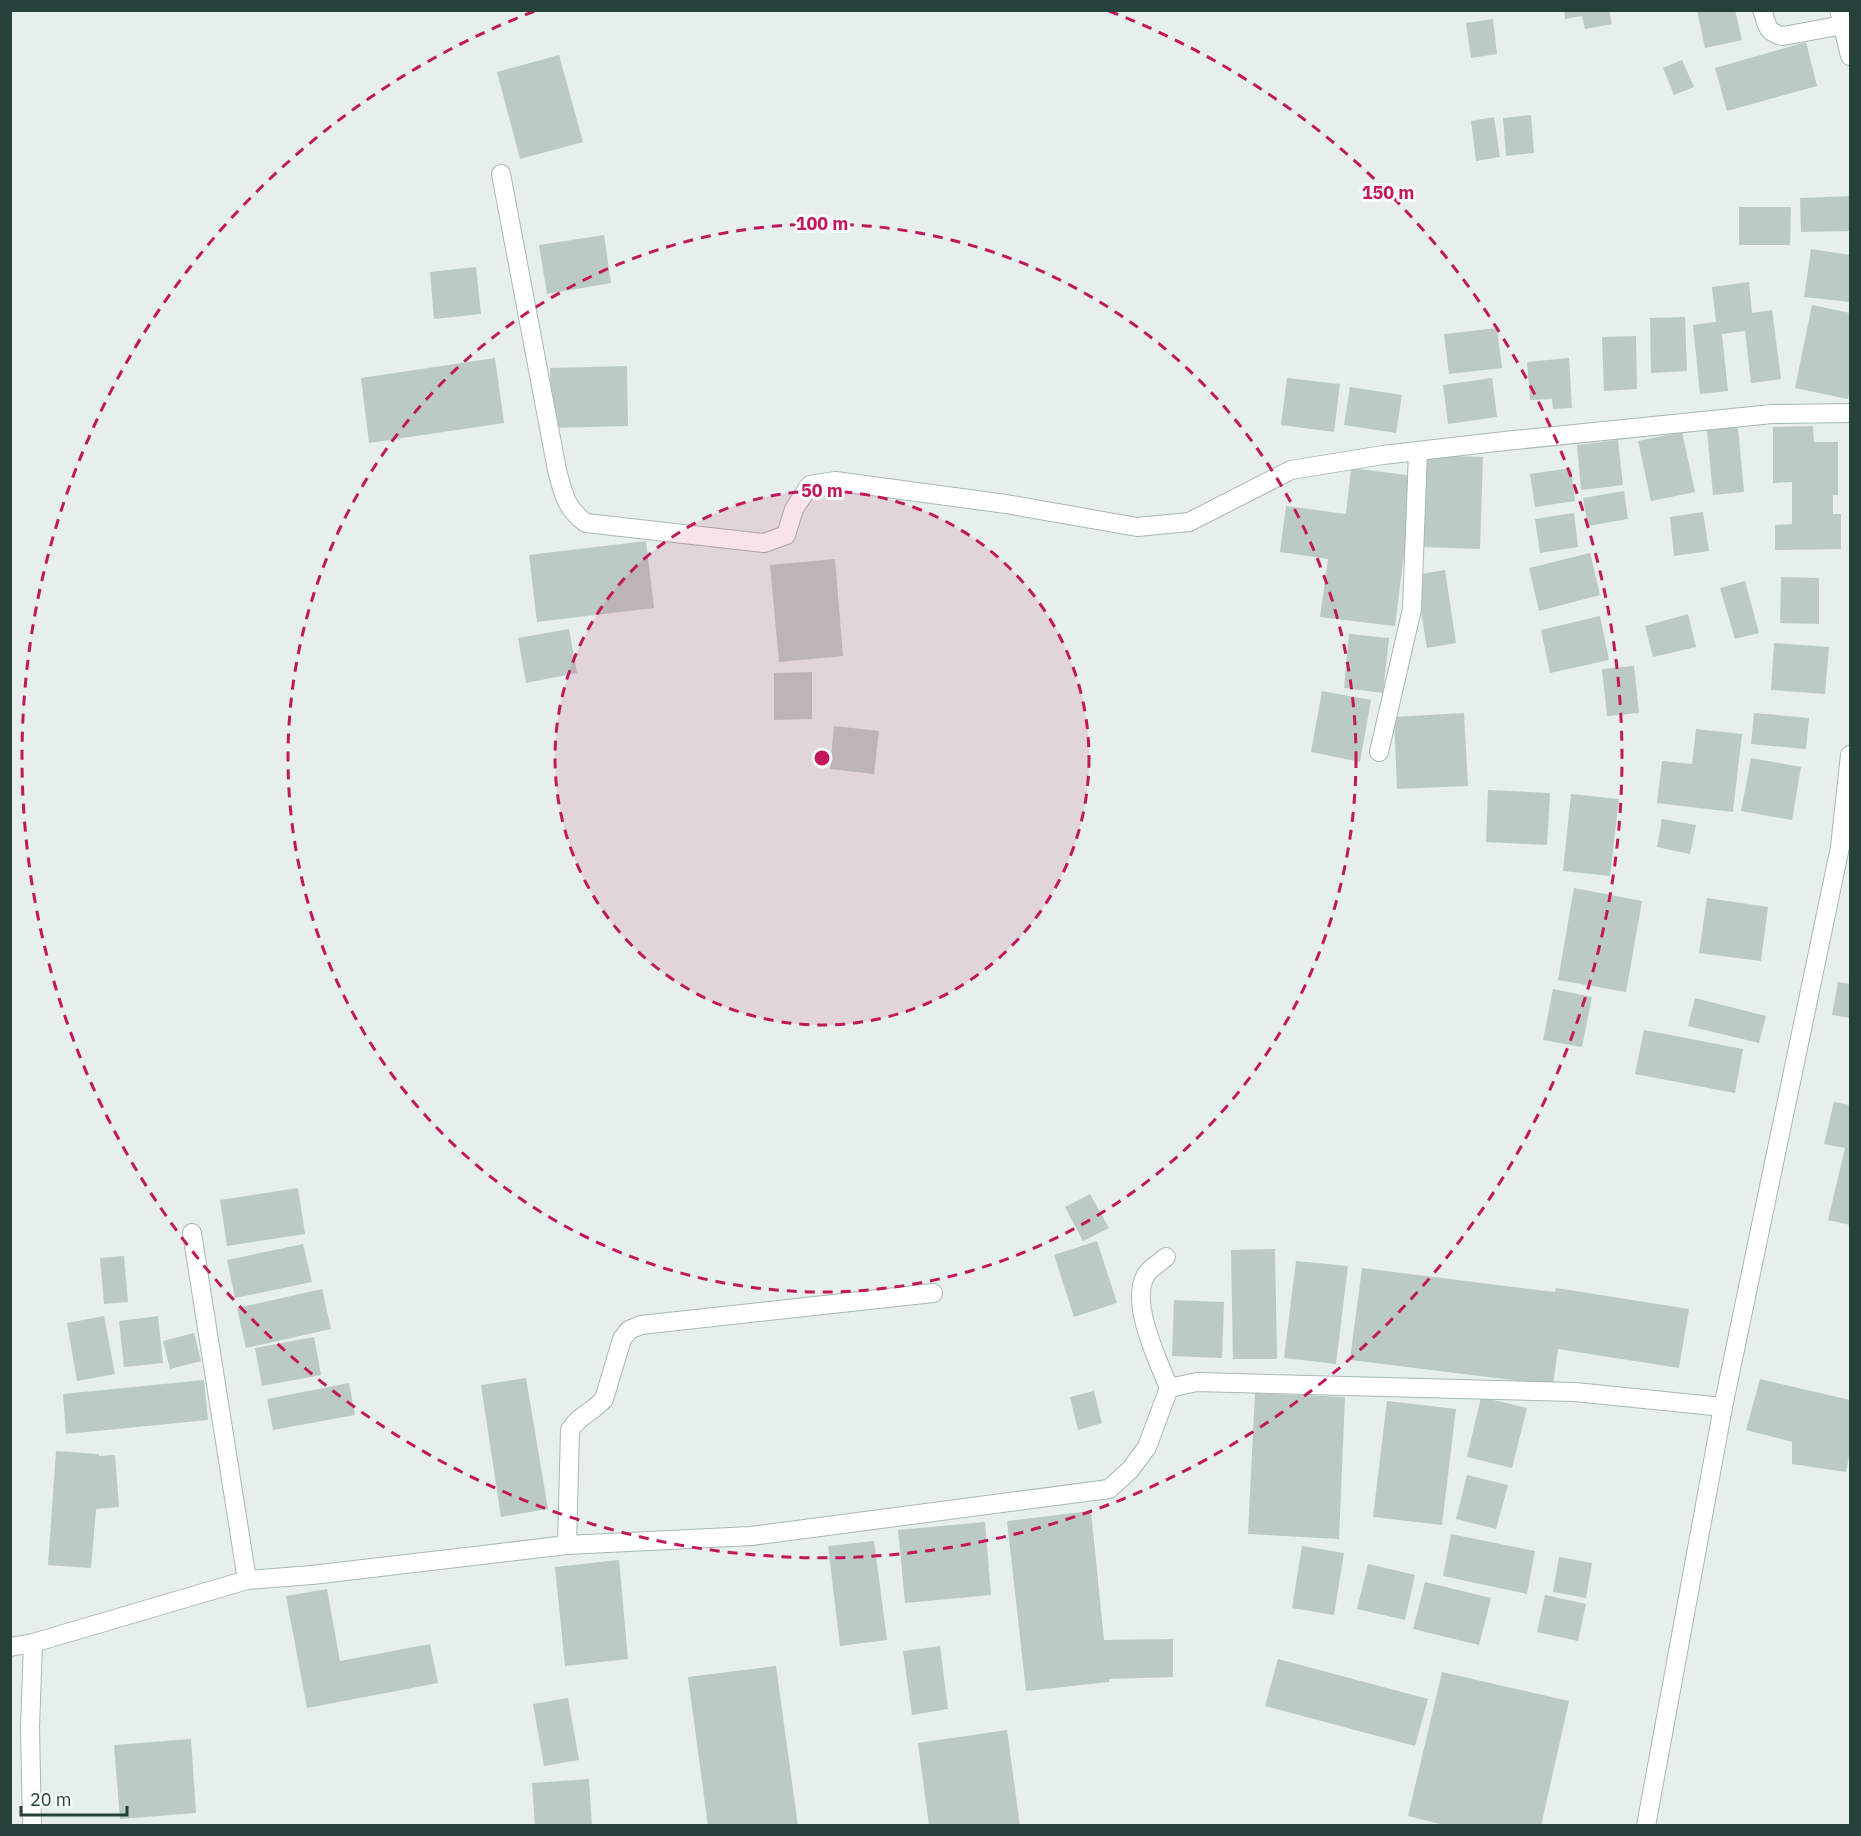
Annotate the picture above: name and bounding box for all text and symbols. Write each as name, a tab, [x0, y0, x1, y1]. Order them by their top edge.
text: 150 m	[1362, 181, 1414, 204]
text: 100 m	[796, 212, 848, 235]
text: 50 m	[801, 479, 843, 502]
centre of rings	[812, 748, 832, 768]
scale bar	[21, 1779, 128, 1817]
text: 20 m	[30, 1788, 72, 1811]

